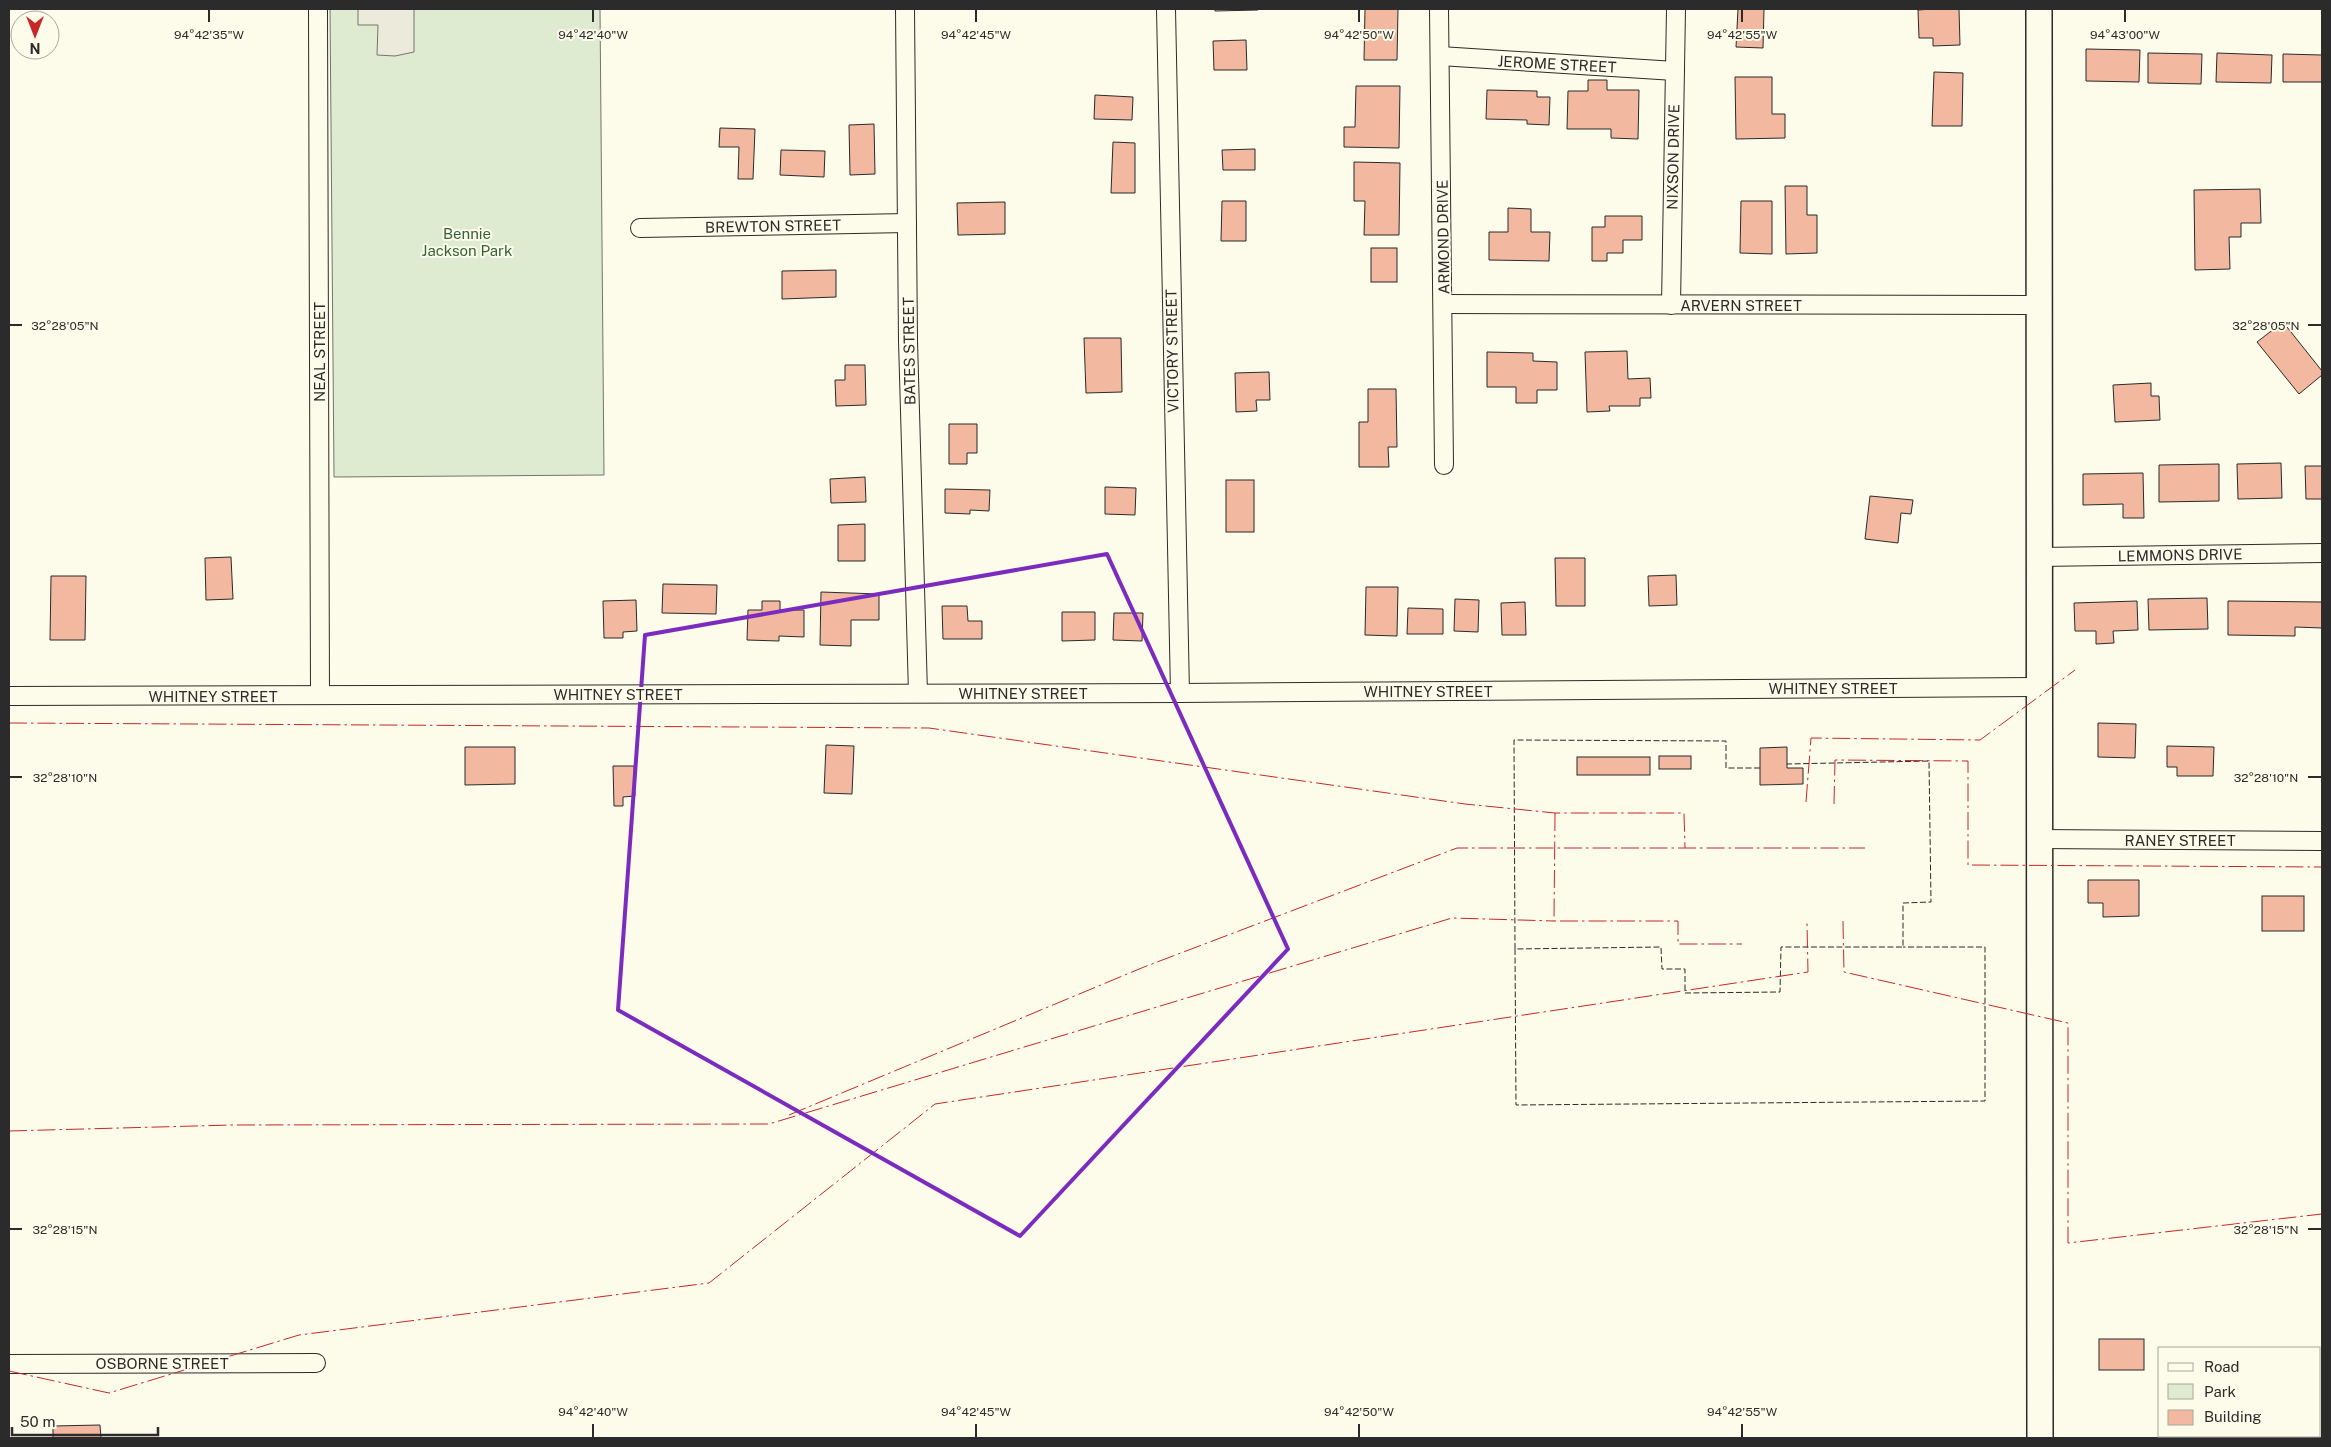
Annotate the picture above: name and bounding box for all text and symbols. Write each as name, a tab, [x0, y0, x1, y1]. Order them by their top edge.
north arrow	[10, 10, 60, 60]
text: 94°42'35"W	[174, 28, 245, 42]
text: 94°42'40"W	[558, 28, 628, 42]
text: 94°42'45"W	[941, 28, 1012, 42]
text: 94°42'50"W	[1324, 28, 1394, 42]
text: 94°42'55"W	[1707, 28, 1778, 42]
text: 94°43'00"W	[2090, 28, 2160, 42]
text: N	[30, 40, 40, 56]
street label: JEROME STREET	[1497, 52, 1617, 76]
street label: NIXSON DRIVE	[1664, 104, 1682, 210]
street label: ARMOND DRIVE	[1434, 180, 1452, 294]
street label: BREWTON STREET	[705, 216, 841, 236]
park label: Bennie Jackson Park	[422, 225, 512, 259]
street label: VICTORY STREET	[1162, 289, 1182, 413]
street label: BATES STREET	[900, 297, 918, 405]
street label: ARVERN STREET	[1680, 297, 1802, 314]
street label: NEAL STREET	[311, 302, 328, 402]
text: 32°28'05"N	[31, 319, 99, 333]
text: 32°28'05"N	[2232, 319, 2300, 333]
street label: LEMMONS DRIVE	[2117, 545, 2243, 565]
street label: WHITNEY STREET	[1768, 680, 1898, 697]
street label: WHITNEY STREET	[1363, 683, 1493, 700]
street label: WHITNEY STREET	[958, 685, 1088, 702]
street label: WHITNEY STREET	[553, 686, 683, 703]
street label: WHITNEY STREET	[148, 688, 278, 705]
text: 32°28'10"N	[33, 771, 97, 785]
text: 32°28'10"N	[2234, 771, 2298, 785]
street label: RANEY STREET	[2124, 832, 2236, 849]
text: 32°28'15"N	[33, 1223, 97, 1237]
text: 32°28'15"N	[2234, 1223, 2298, 1237]
legend	[2158, 1347, 2321, 1437]
street label: OSBORNE STREET	[95, 1355, 229, 1372]
text: Road	[2204, 1358, 2240, 1375]
text: Park	[2204, 1383, 2236, 1400]
scale bar	[12, 1404, 159, 1436]
text: 94°42'40"W	[558, 1405, 628, 1419]
text: 94°42'45"W	[941, 1405, 1012, 1419]
text: 94°42'50"W	[1324, 1405, 1394, 1419]
text: 94°42'55"W	[1707, 1405, 1778, 1419]
text: Building	[2204, 1408, 2262, 1425]
text: 50 m	[20, 1413, 55, 1430]

